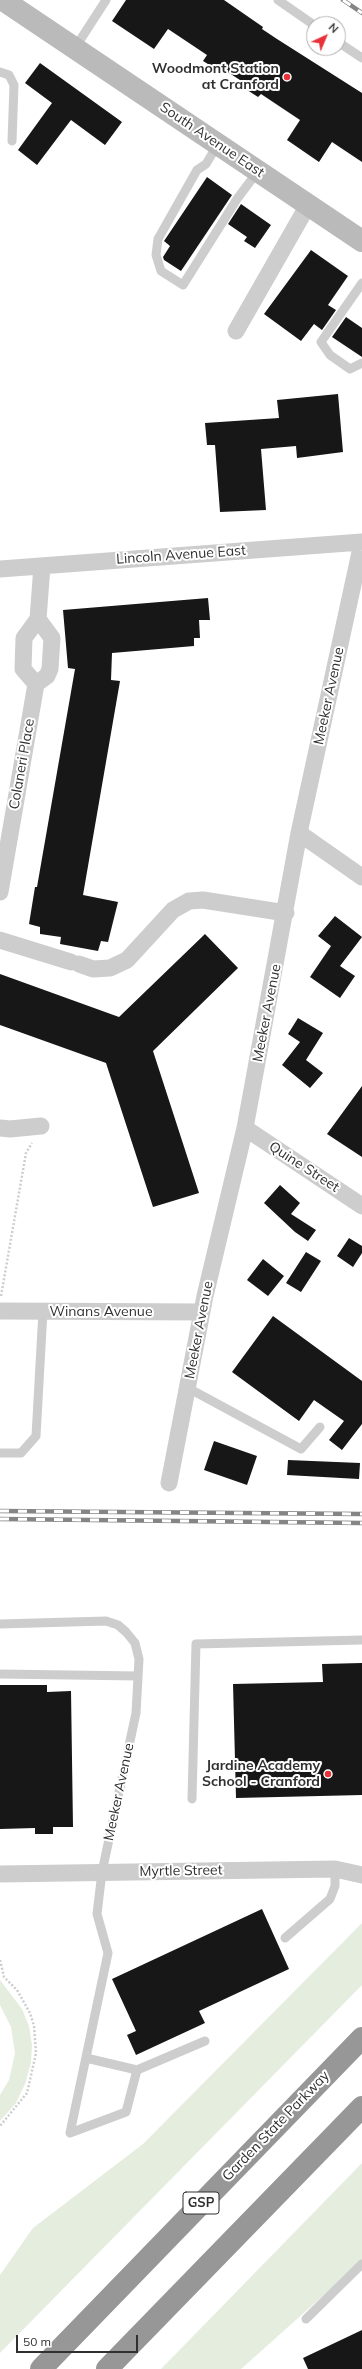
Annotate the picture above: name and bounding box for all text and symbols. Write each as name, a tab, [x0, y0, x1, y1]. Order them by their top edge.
north arrow	[306, 16, 346, 56]
text: N	[326, 20, 341, 36]
place label: Woodmont Station at Cranford	[152, 61, 279, 94]
marker: Woodmont Station at Cranford	[282, 72, 292, 82]
street label: South Avenue East	[157, 99, 267, 181]
street label: Lincoln Avenue East	[116, 542, 246, 568]
street label: Meeker Avenue	[310, 646, 348, 746]
street label: Colaneri Place	[6, 717, 38, 811]
street label: Meeker Avenue	[249, 963, 285, 1063]
street label: Quine Street	[266, 1138, 342, 1196]
street label: Meeker Avenue	[181, 1280, 217, 1380]
street label: Winans Avenue	[49, 1304, 153, 1320]
street label: Meeker Avenue	[100, 1742, 138, 1842]
place label: Jardine Academy School - Cranford	[202, 1758, 320, 1790]
marker: Jardine Academy School - Cranford	[323, 1769, 333, 1779]
street label: Myrtle Street	[139, 1862, 223, 1880]
street label: Garden State Parkway	[219, 2067, 333, 2185]
road number: GSP	[183, 2192, 219, 2214]
scale bar	[18, 2327, 140, 2353]
text: 50 m	[23, 2334, 51, 2349]

